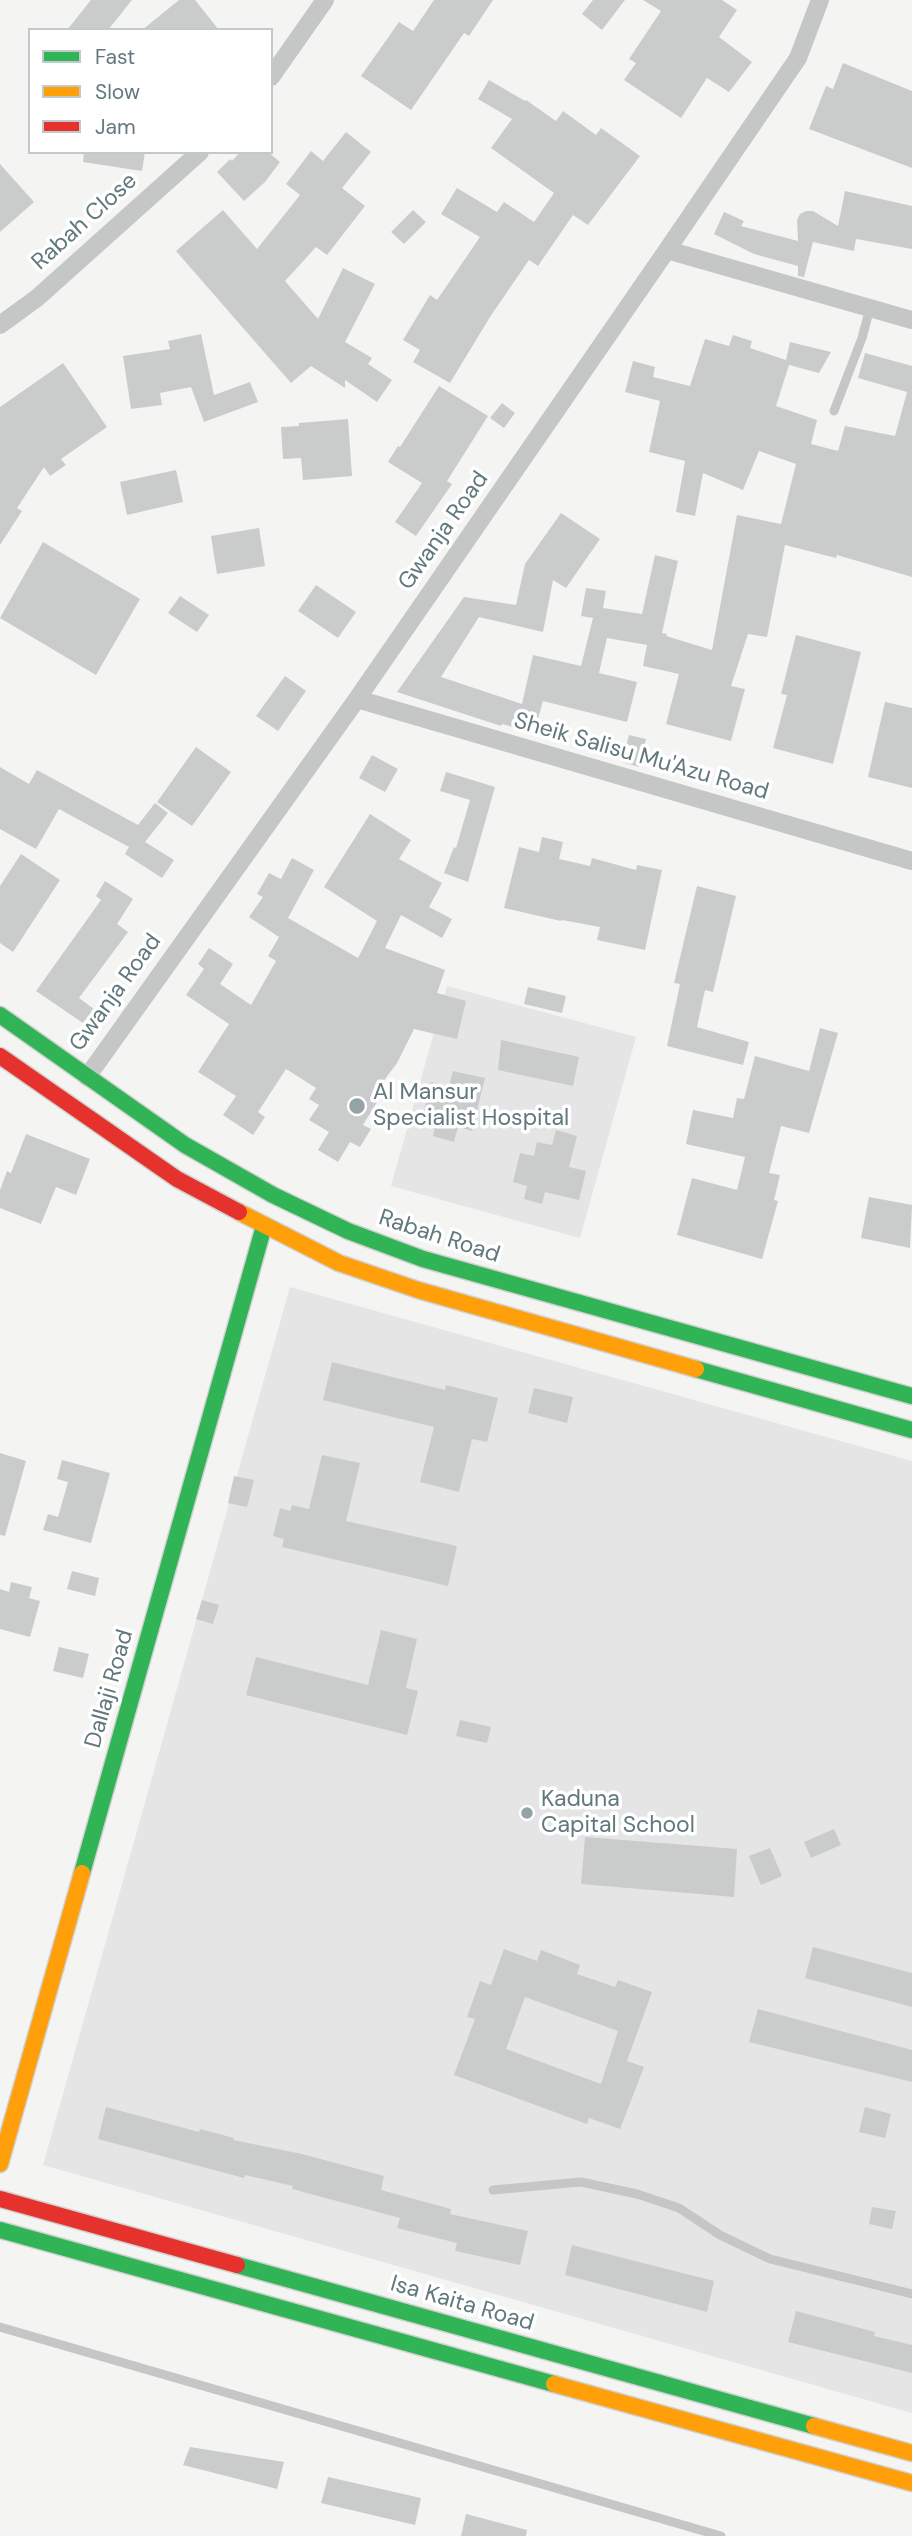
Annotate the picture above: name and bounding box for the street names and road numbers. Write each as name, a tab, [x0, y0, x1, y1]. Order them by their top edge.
street label: Rabah Close	[27, 168, 143, 276]
street label: Gwanja Road	[393, 467, 495, 595]
street label: Sheik Salisu Mu'Azu Road	[510, 707, 772, 807]
street label: Gwanja Road	[64, 929, 168, 1057]
street label: Rabah Road	[375, 1204, 503, 1270]
street label: Dallaji Road	[80, 1627, 140, 1751]
street label: Isa Kaita Road	[387, 2270, 537, 2338]

